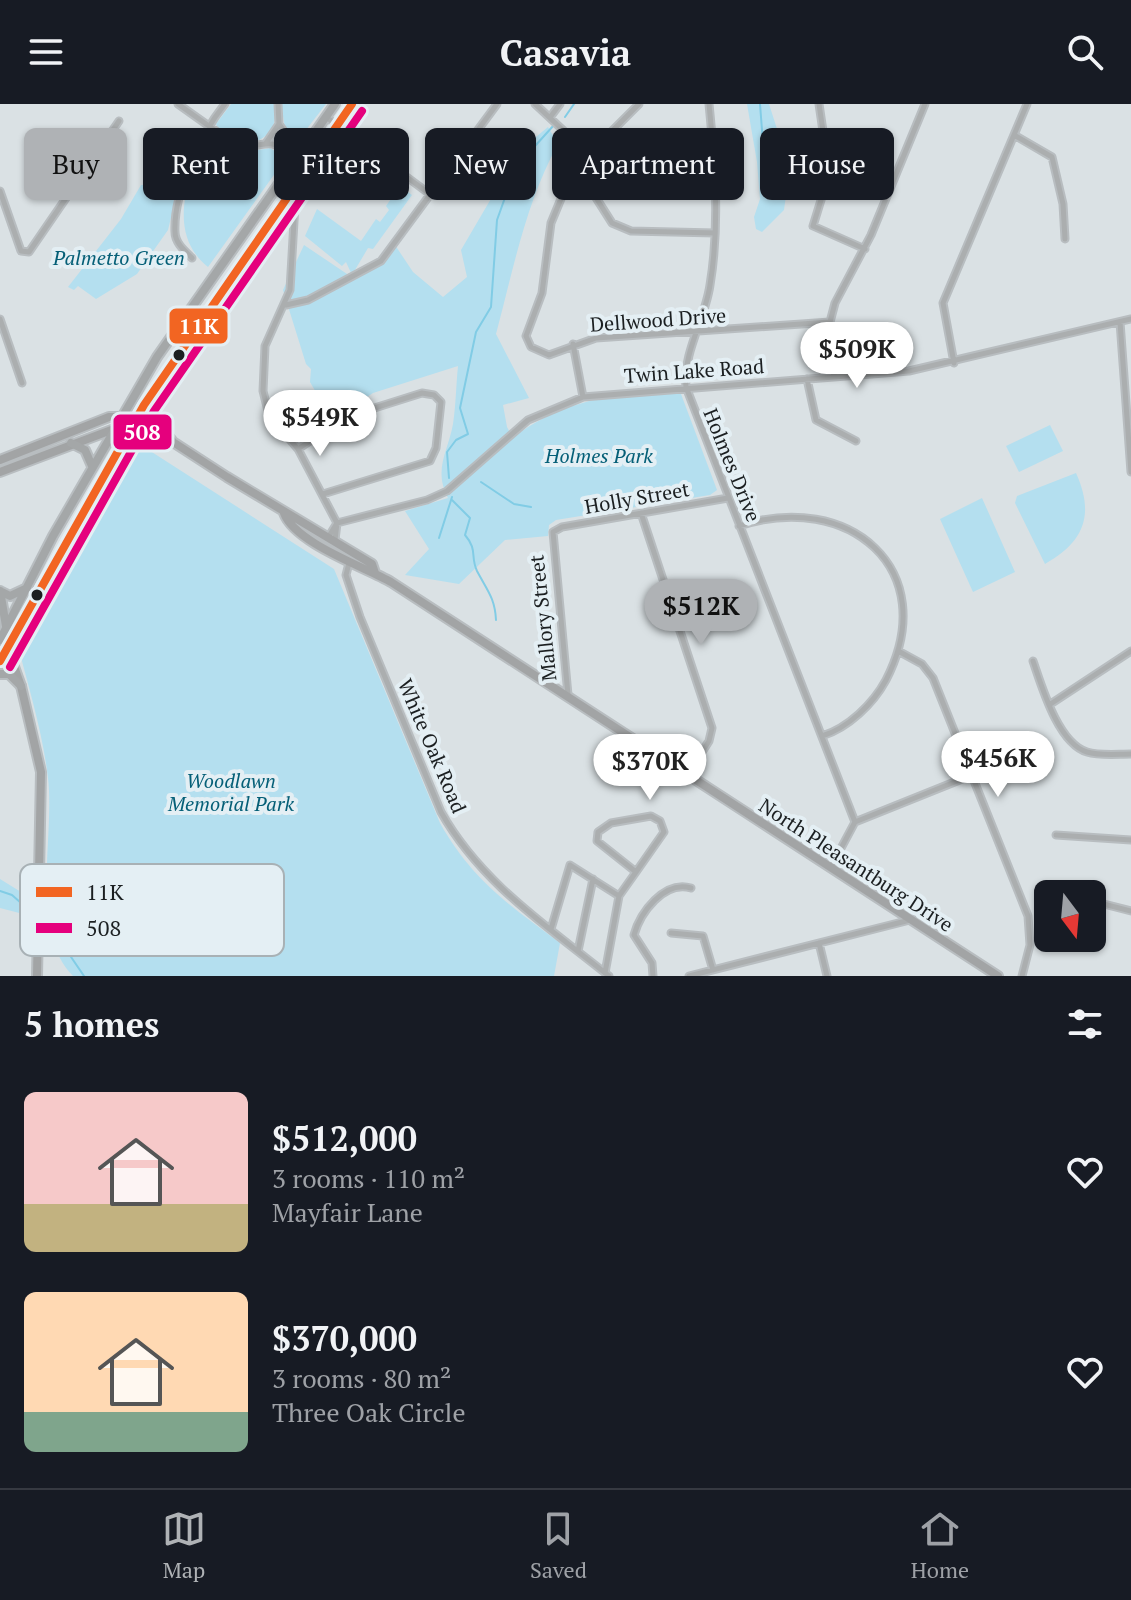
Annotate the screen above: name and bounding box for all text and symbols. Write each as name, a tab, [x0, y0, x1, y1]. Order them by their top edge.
text: Casavia	[500, 29, 631, 76]
icon: menu	[24, 30, 68, 74]
icon: search	[1063, 30, 1107, 74]
chip: Buy	[24, 128, 127, 200]
chip: Rent	[143, 128, 258, 200]
chip: Filters	[274, 128, 409, 200]
chip: New	[425, 128, 536, 200]
chip: Apartment	[552, 128, 744, 200]
chip: House	[760, 128, 894, 200]
park label: Palmetto Green	[52, 244, 185, 271]
street label: Dellwood Drive	[589, 301, 727, 338]
line badge: 11K	[168, 307, 229, 345]
text: 11K	[179, 311, 220, 340]
pin: $509K	[801, 322, 913, 390]
text: $509K	[818, 331, 896, 365]
unlabelled marker	[171, 347, 187, 363]
street label: Twin Lake Road	[623, 352, 765, 389]
pin: $549K	[264, 390, 376, 458]
text: $549K	[281, 399, 359, 433]
street label: Holmes Drive	[697, 404, 767, 526]
line badge: 508	[112, 413, 173, 451]
text: 508	[123, 417, 161, 446]
park label: Holmes Park	[544, 442, 653, 469]
street label: Holly Street	[582, 475, 692, 520]
street label: Mallory Street	[522, 553, 563, 683]
pin: $512K	[645, 579, 757, 647]
unlabelled marker	[29, 587, 45, 603]
text: $512K	[662, 588, 740, 622]
street label: White Oak Road	[392, 674, 473, 817]
pin: $456K	[942, 731, 1054, 799]
pin: $370K	[594, 734, 706, 802]
text: $456K	[959, 740, 1037, 774]
text: $370K	[611, 743, 689, 777]
park label: Woodlawn Memorial Park	[167, 767, 294, 817]
street label: North Pleasantburg Drive	[754, 792, 959, 938]
legend	[20, 864, 284, 956]
text: 11K	[86, 877, 124, 906]
north arrow	[1034, 880, 1106, 952]
map controls	[1034, 880, 1106, 952]
text: 508	[86, 913, 121, 942]
text: 5 homes	[24, 1002, 159, 1047]
icon: filters	[1063, 1002, 1107, 1046]
text: $512,000	[272, 1116, 417, 1161]
icon: home	[88, 1124, 184, 1220]
icon: heart	[1063, 1150, 1107, 1194]
text: 3 rooms · 110 m²	[272, 1161, 465, 1195]
text: Mayfair Lane	[272, 1195, 423, 1229]
text: $370,000	[272, 1316, 417, 1361]
icon: home	[88, 1324, 184, 1420]
icon: heart	[1063, 1350, 1107, 1394]
text: 3 rooms · 80 m²	[272, 1361, 451, 1395]
text: Three Oak Circle	[272, 1395, 466, 1429]
tab: Map	[162, 1507, 206, 1584]
tab: Saved	[530, 1507, 587, 1584]
tab: Home	[911, 1507, 969, 1584]

